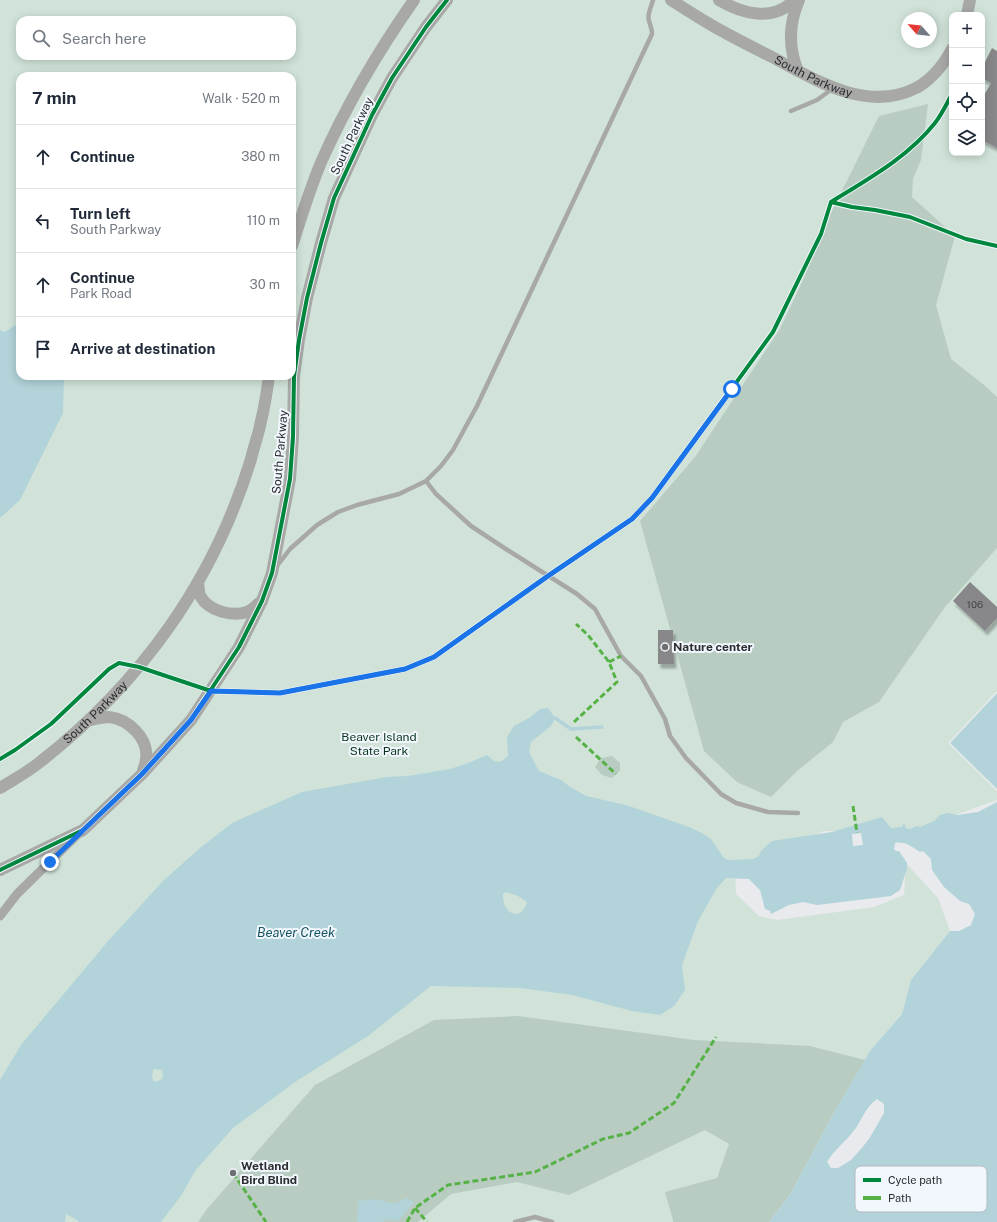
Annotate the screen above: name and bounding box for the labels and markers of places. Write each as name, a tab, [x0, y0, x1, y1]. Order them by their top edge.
place label: Nature center	[673, 640, 753, 654]
marker: Nature center	[660, 642, 670, 652]
place label: Wetland Bird Blind	[241, 1159, 297, 1187]
marker: Wetland Bird Blind	[228, 1168, 238, 1178]

